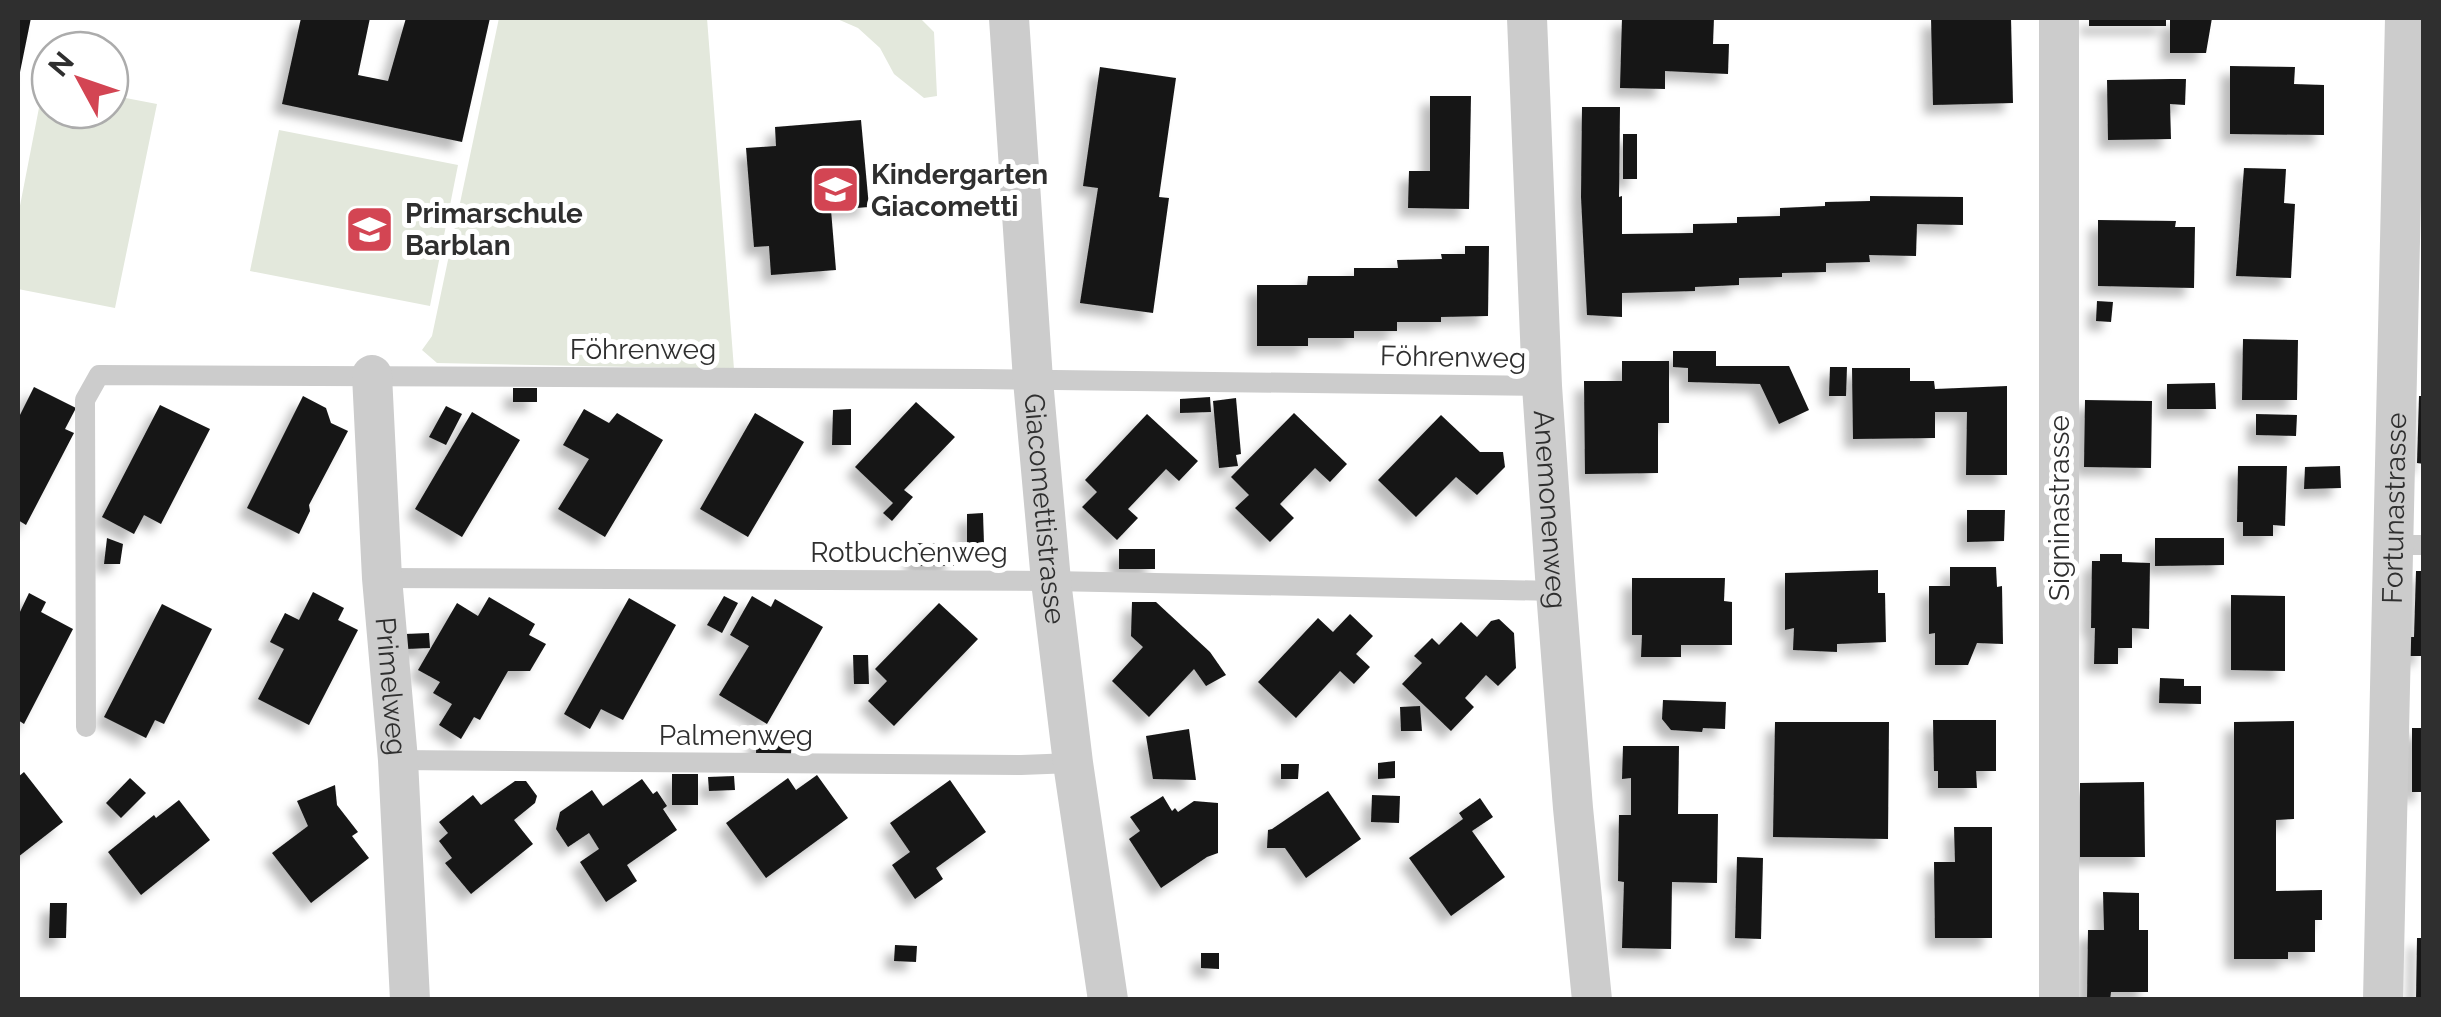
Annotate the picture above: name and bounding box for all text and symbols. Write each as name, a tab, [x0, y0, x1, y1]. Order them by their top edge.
north arrow	[30, 30, 130, 130]
text: N	[42, 45, 81, 83]
place label: Kindergarten Giacometti	[871, 158, 1048, 223]
school or university icon: Kindergarten Giacometti	[810, 164, 862, 216]
place label: Primarschule Barblan	[405, 197, 583, 262]
school or university icon: Primarschule Barblan	[344, 203, 396, 255]
street label: Föhrenweg	[570, 333, 716, 366]
street label: Föhrenweg	[1380, 339, 1526, 375]
street label: Giacomettistrasse	[1018, 392, 1073, 626]
street label: Anemonenweg	[1527, 409, 1574, 610]
street label: Fortunastrasse	[2375, 412, 2413, 604]
street label: Signinastrasse	[2043, 415, 2076, 601]
street label: Rotbuchenweg	[810, 536, 1008, 569]
street label: Primelweg	[369, 616, 414, 757]
street label: Palmenweg	[659, 719, 813, 752]

